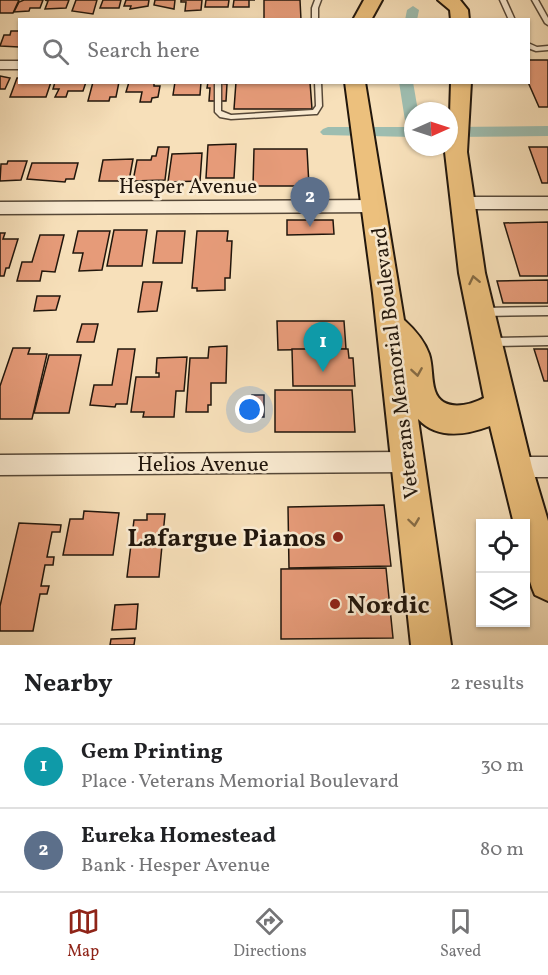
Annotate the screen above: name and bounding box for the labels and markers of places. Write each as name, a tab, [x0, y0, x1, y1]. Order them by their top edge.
pin: 2	[290, 178, 330, 227]
pin: 1	[304, 322, 342, 372]
place label: Lafargue Pianos	[127, 521, 326, 557]
marker: Lafargue Pianos	[331, 530, 345, 544]
place label: Nordic	[347, 588, 430, 624]
marker: Nordic	[328, 597, 342, 611]

